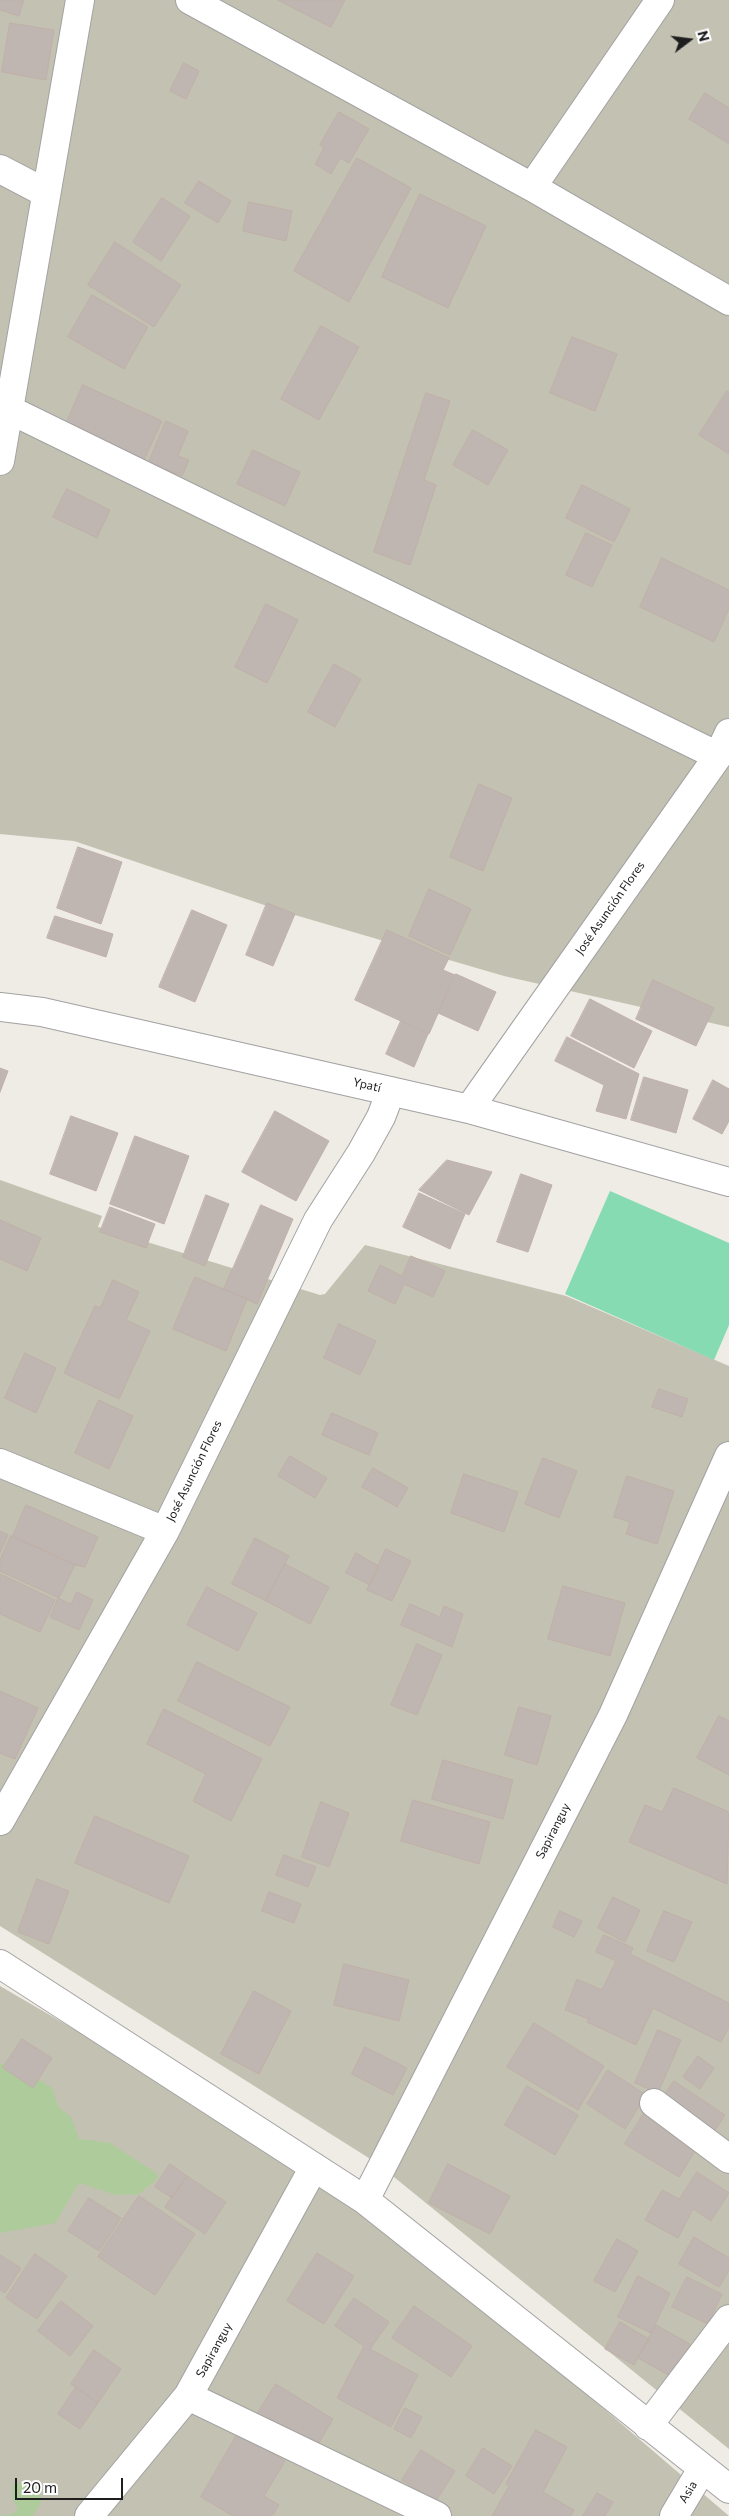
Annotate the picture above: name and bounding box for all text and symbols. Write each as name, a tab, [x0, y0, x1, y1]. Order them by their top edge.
north arrow	[664, 15, 714, 65]
text: N	[694, 29, 714, 43]
street label: José Asunción Flores	[572, 858, 648, 958]
street label: Ypatí	[352, 1075, 382, 1095]
street label: José Asunción Flores	[163, 1418, 225, 1524]
street label: Sapiranguy	[533, 1801, 573, 1861]
street label: Sapiranguy	[193, 2320, 235, 2380]
scale bar	[18, 2468, 125, 2500]
text: 20 m	[23, 2478, 57, 2496]
street label: Asia	[676, 2478, 700, 2506]

